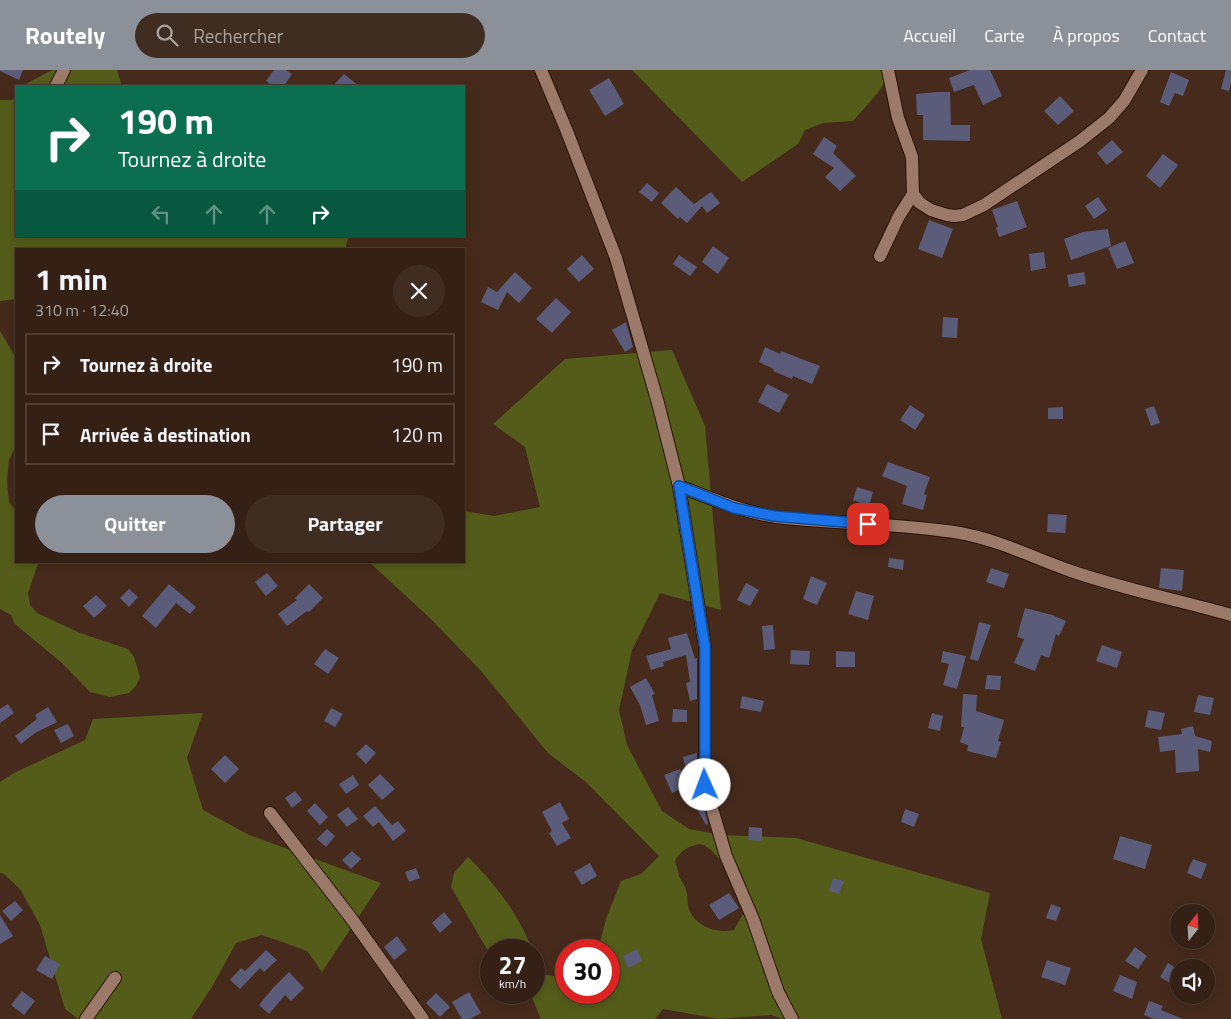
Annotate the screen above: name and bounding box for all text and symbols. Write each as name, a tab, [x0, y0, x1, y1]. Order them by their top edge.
search box	[135, 13, 485, 58]
text: Routely	[25, 17, 105, 53]
icon: search	[153, 21, 181, 49]
text: Rechercher	[193, 21, 283, 50]
text: Accueil	[903, 22, 956, 49]
text: Carte	[984, 22, 1025, 49]
text: À propos	[1053, 22, 1120, 49]
text: Contact	[1148, 22, 1206, 49]
text: 190 m	[118, 94, 214, 148]
icon: right	[35, 105, 100, 170]
text: Tournez à droite	[118, 142, 266, 176]
icon: left	[147, 200, 175, 228]
icon: ahead	[200, 200, 228, 228]
icon: ahead	[253, 200, 281, 228]
icon: right	[306, 200, 334, 228]
text: 1 min	[35, 256, 108, 302]
button: close	[393, 265, 445, 317]
text: 310 m · 12:40	[35, 298, 129, 322]
icon: right	[37, 350, 65, 378]
text: Tournez à droite	[80, 350, 212, 379]
text: 190 m	[391, 350, 443, 379]
icon: arrive	[37, 420, 65, 448]
text: Arrivée à destination	[80, 420, 251, 449]
text: 120 m	[391, 420, 443, 449]
button: Quitter	[35, 495, 235, 553]
button: Partager	[245, 495, 445, 553]
pin	[847, 503, 889, 545]
icon: arrive	[854, 510, 882, 538]
position arrow	[678, 758, 730, 810]
north arrow	[1170, 904, 1215, 949]
map controls	[1170, 904, 1215, 1004]
speed limit sign: 30	[555, 939, 620, 1004]
text: 27	[498, 946, 527, 984]
button: sound	[1170, 959, 1215, 1004]
text: km/h	[499, 974, 526, 993]

